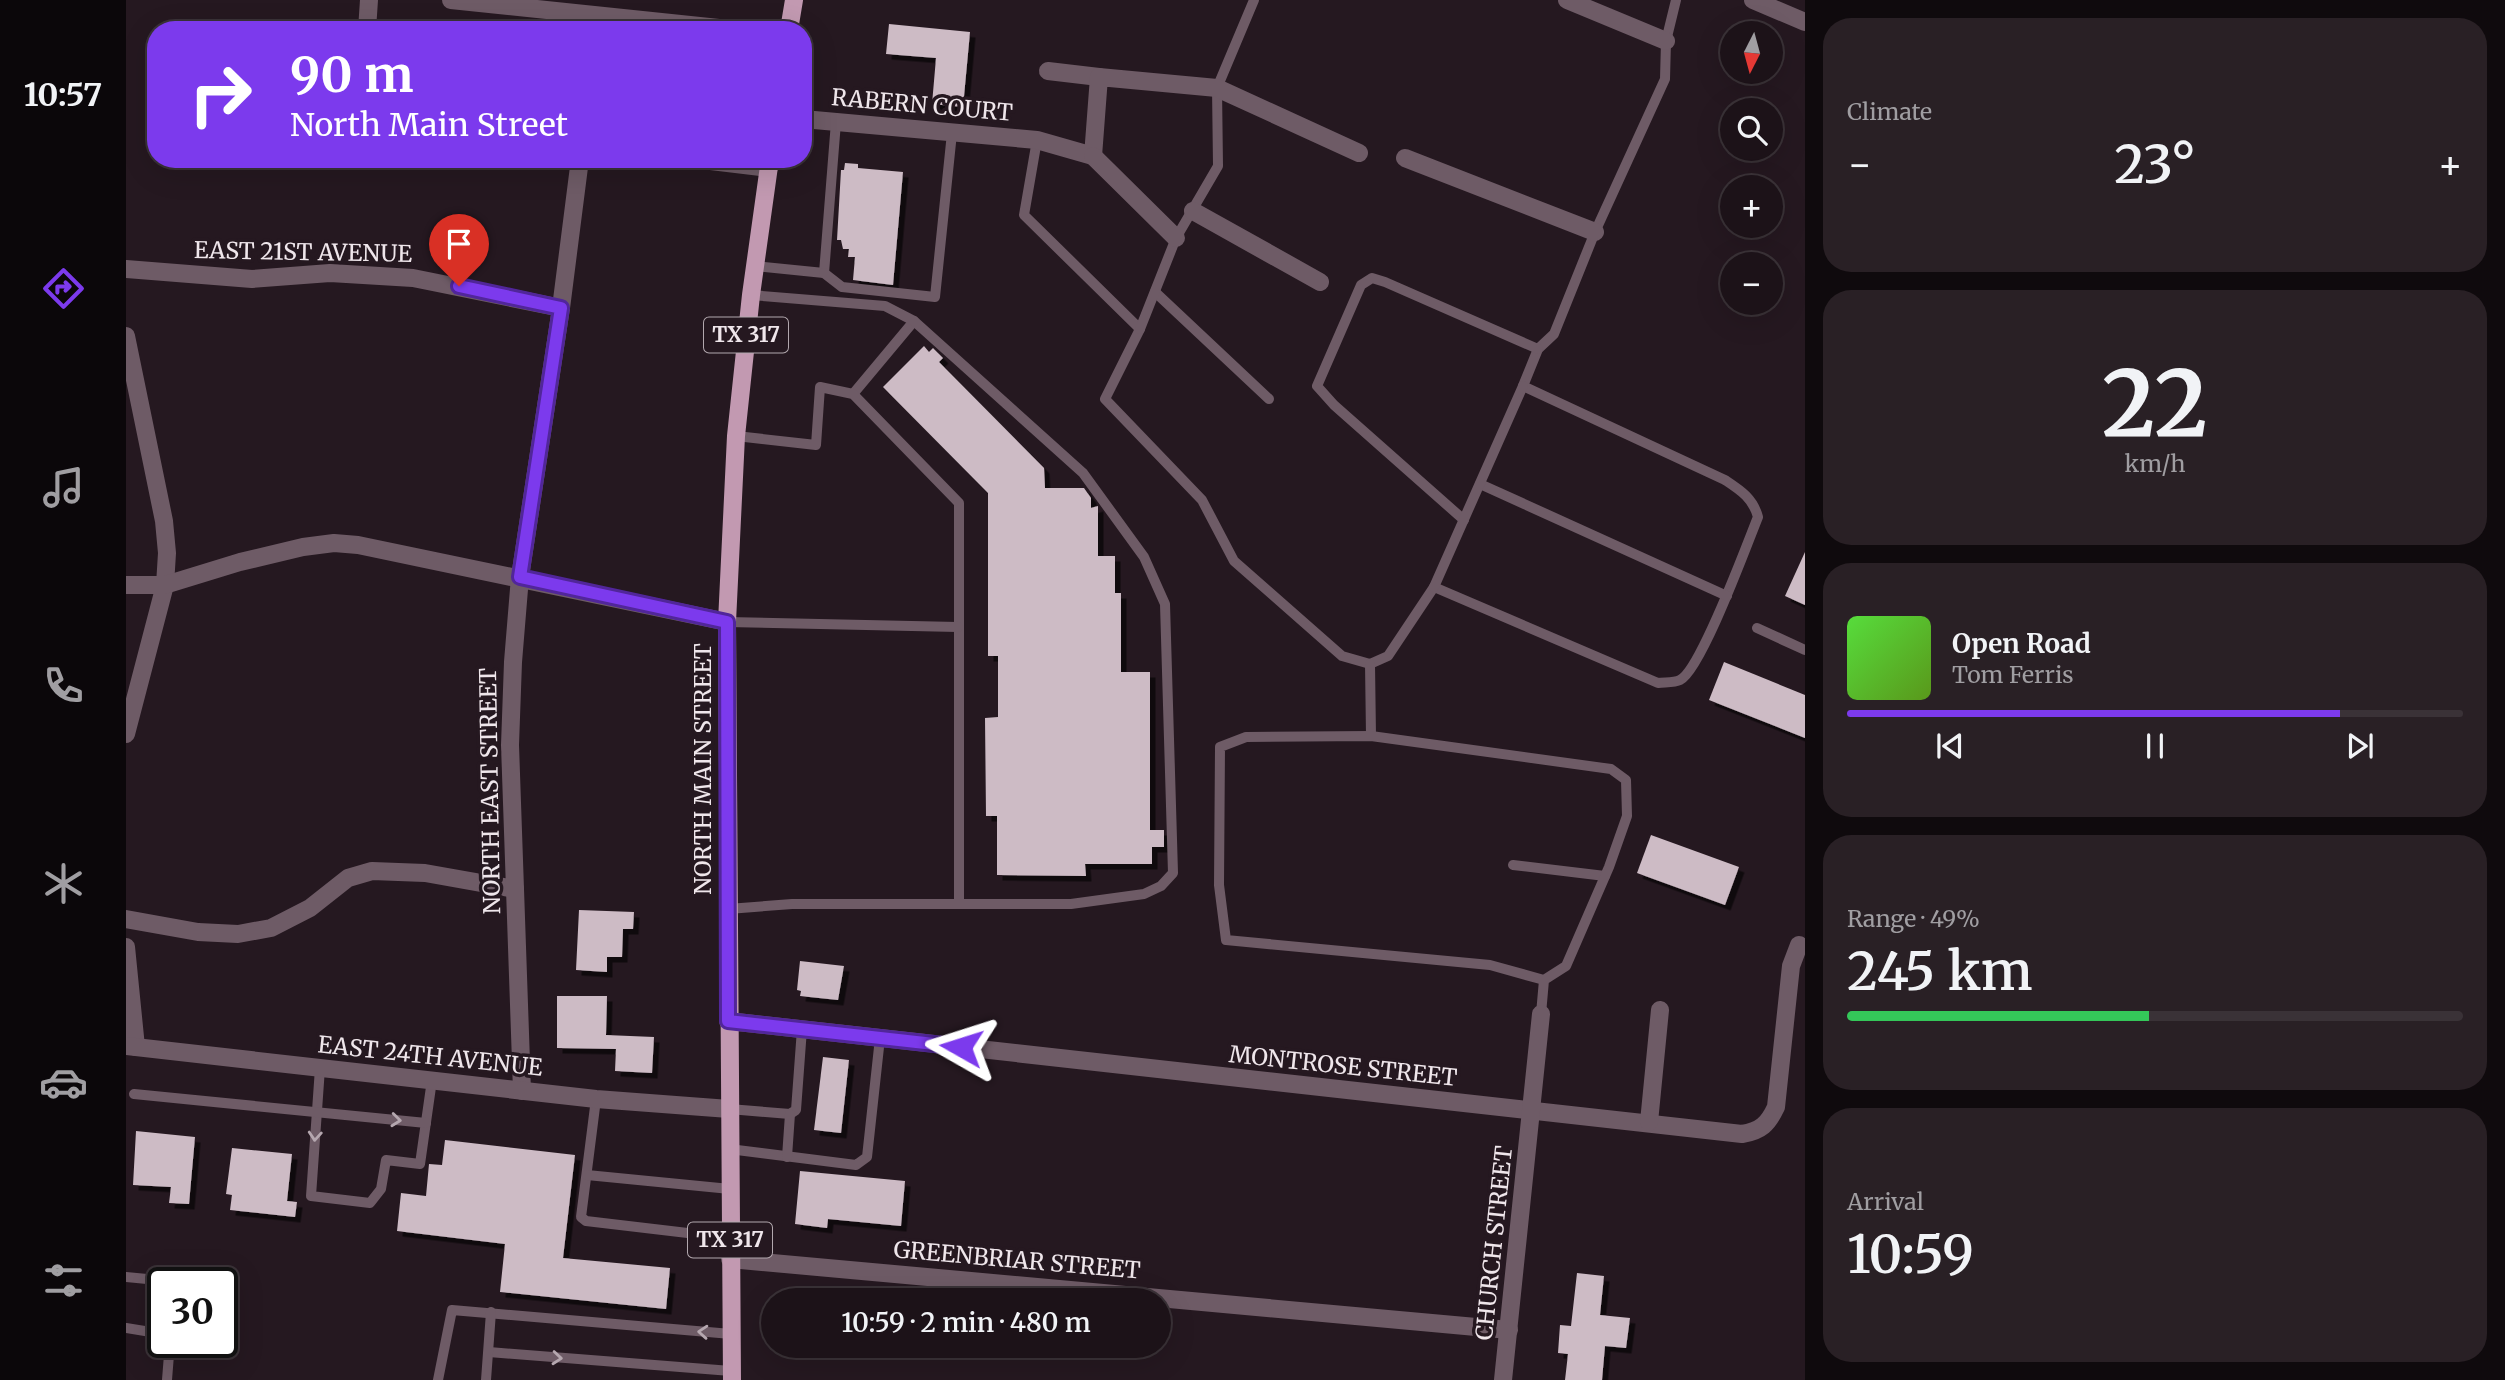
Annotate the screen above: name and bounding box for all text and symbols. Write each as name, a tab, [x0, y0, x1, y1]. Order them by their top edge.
north arrow	[1720, 21, 1783, 84]
map controls	[1720, 21, 1783, 315]
text: 90 m	[290, 44, 414, 105]
icon: right	[175, 49, 266, 140]
text: 10:57	[24, 75, 102, 115]
street label: RABERN COURT	[830, 82, 1014, 127]
text: Climate	[1847, 97, 1932, 126]
button: search	[1720, 98, 1783, 161]
text: North Main Street	[290, 105, 568, 145]
text: 23°	[2114, 132, 2196, 197]
text: −	[1847, 141, 1872, 188]
text: +	[2438, 141, 2463, 188]
button: +	[1720, 175, 1783, 238]
pin	[429, 214, 489, 286]
icon: arrive	[440, 225, 478, 263]
street label: EAST 21ST AVENUE	[194, 235, 413, 268]
button: −	[1720, 252, 1783, 315]
icon: directions	[39, 264, 88, 313]
road number: TX 317	[704, 318, 788, 352]
text: 22	[2102, 346, 2208, 461]
text: km/h	[2125, 449, 2185, 478]
icon: music	[39, 463, 88, 512]
text: Open Road	[1952, 627, 2091, 660]
street label: NORTH MAIN STREET	[688, 643, 717, 895]
text: Tom Ferris	[1952, 660, 2074, 689]
icon: phone	[39, 661, 88, 710]
street label: NORTH EAST STREET	[473, 668, 506, 914]
icon: previous	[1931, 727, 1969, 765]
icon: pause	[2136, 727, 2174, 765]
icon: next	[2341, 727, 2379, 765]
icon: climate	[39, 859, 88, 908]
text: Range · 49%	[1847, 904, 1980, 933]
text: 245 km	[1847, 939, 2033, 1004]
position arrow	[924, 1010, 998, 1084]
street label: EAST 24TH AVENUE	[316, 1029, 544, 1082]
street label: MONTROSE STREET	[1228, 1039, 1458, 1092]
icon: car	[39, 1058, 88, 1107]
one-way arrow	[390, 1112, 401, 1127]
one-way arrow	[308, 1131, 323, 1142]
street label: CHURCH STREET	[1469, 1144, 1518, 1342]
text: Arrival	[1847, 1187, 1924, 1216]
road number: TX 317	[688, 1222, 772, 1258]
text: 10:59	[1847, 1222, 1974, 1287]
street label: GREENBRIAR STREET	[892, 1234, 1142, 1285]
icon: filters	[39, 1256, 88, 1305]
speed limit sign: 30	[147, 1267, 238, 1358]
text: 10:59 · 2 min · 480 m	[841, 1306, 1091, 1339]
one-way arrow	[697, 1325, 708, 1340]
one-way arrow	[552, 1350, 563, 1365]

